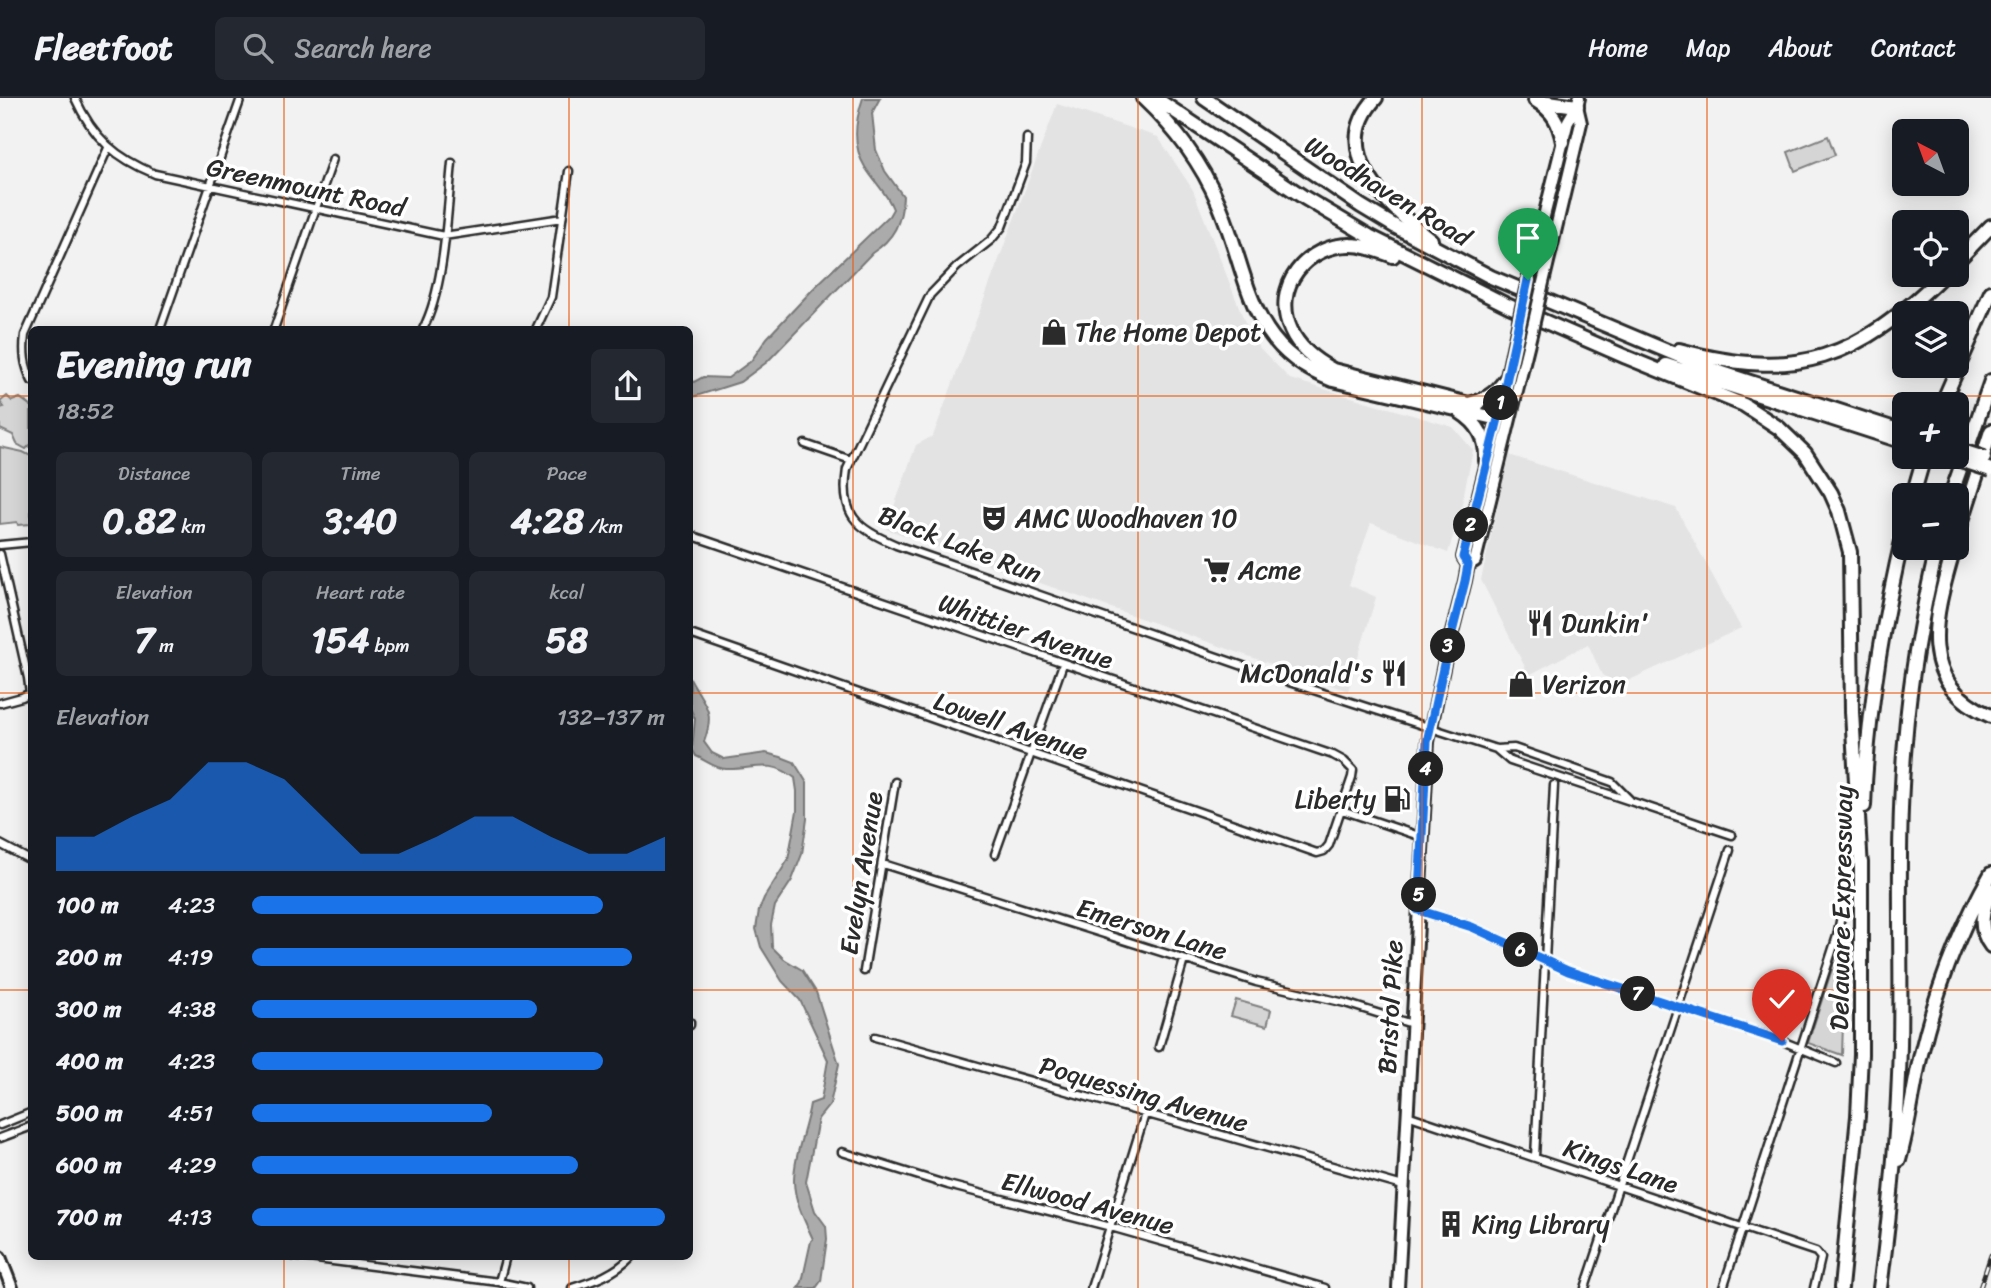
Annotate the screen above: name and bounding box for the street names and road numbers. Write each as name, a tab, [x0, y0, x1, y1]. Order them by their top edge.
street label: Woodhaven Road	[1295, 123, 1483, 261]
street label: Greenmount Road	[202, 143, 412, 231]
street label: Black Lake Run	[871, 492, 1049, 596]
street label: Whittier Avenue	[932, 580, 1120, 683]
street label: Lowell Avenue	[927, 678, 1095, 774]
street label: Delaware Expressway	[1816, 785, 1866, 1031]
street label: Evelyn Avenue	[825, 788, 897, 958]
street label: Emerson Lane	[1071, 884, 1233, 974]
street label: Bristol Pike	[1364, 939, 1416, 1075]
street label: Poquessing Avenue	[1034, 1042, 1254, 1146]
street label: Kings Lane	[1557, 1125, 1685, 1207]
street label: Ellwood Avenue	[996, 1158, 1180, 1248]

